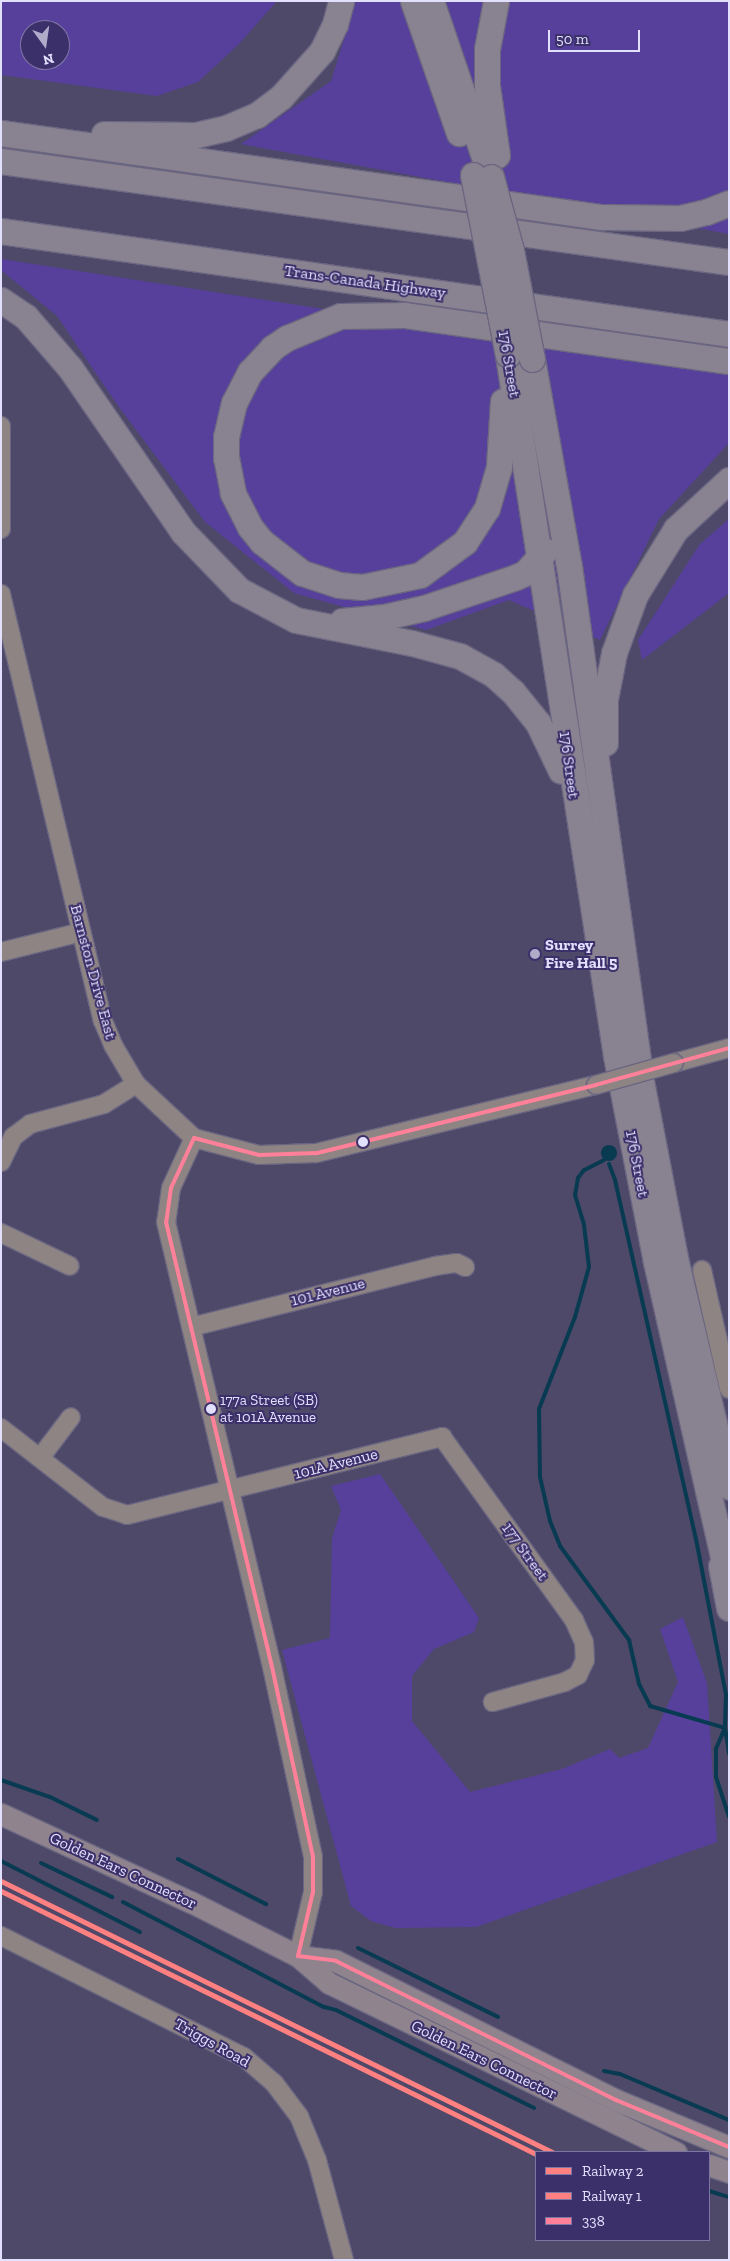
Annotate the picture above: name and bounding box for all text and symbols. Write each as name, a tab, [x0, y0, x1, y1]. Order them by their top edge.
north arrow	[20, 20, 70, 70]
scale bar	[550, 20, 642, 52]
text: 50 m	[556, 30, 589, 48]
text: N	[41, 50, 56, 69]
street label: Trans-Canada Highway	[283, 261, 447, 303]
street label: 176 Street	[494, 329, 524, 399]
street label: 176 Street	[555, 730, 583, 800]
street label: Barnston Drive East	[66, 903, 120, 1041]
place label: Surrey Fire Hall 5	[545, 935, 617, 973]
marker: Surrey Fire Hall 5	[529, 948, 541, 960]
street label: 176 Street	[621, 1129, 653, 1199]
unlabelled marker	[358, 1137, 368, 1147]
street label: 101 Avenue	[289, 1274, 367, 1310]
place label: 177a Street (SB) at 101A Avenue	[220, 1391, 318, 1426]
marker: 177a Street (SB) at 101A Avenue	[206, 1404, 216, 1414]
street label: 101A Avenue	[292, 1444, 380, 1484]
street label: 177 Street	[498, 1519, 552, 1585]
street label: Golden Ears Connector	[47, 1829, 199, 1913]
street label: Triggs Road	[171, 2014, 253, 2072]
street label: Golden Ears Connector	[408, 2016, 560, 2104]
legend	[535, 2151, 710, 2241]
text: Railway 2	[582, 2162, 643, 2180]
text: Railway 1	[582, 2187, 641, 2205]
text: 338	[582, 2212, 605, 2230]

